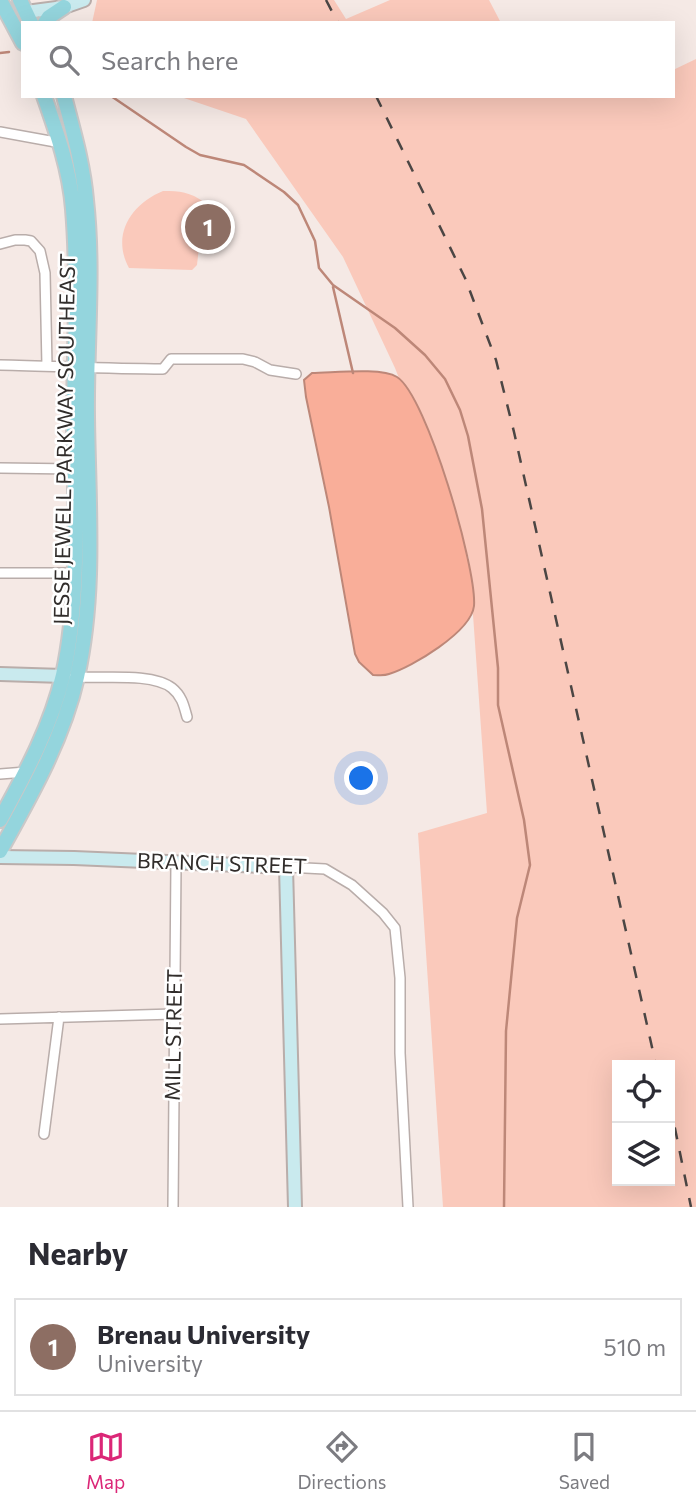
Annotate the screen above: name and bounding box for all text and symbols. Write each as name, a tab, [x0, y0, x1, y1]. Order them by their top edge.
search box	[21, 21, 675, 98]
icon: search	[45, 41, 83, 79]
text: Search here	[101, 44, 239, 75]
pin: 1	[185, 201, 231, 253]
street label: JESSE JEWELL PARKWAY SOUTHEAST	[48, 253, 79, 625]
your location	[344, 761, 378, 795]
street label: BRANCH STREET	[137, 847, 307, 878]
street label: MILL STREET	[159, 969, 186, 1101]
map controls	[612, 1060, 675, 1186]
button: locate	[612, 1060, 675, 1123]
button: layers	[612, 1123, 675, 1186]
text: Nearby	[28, 1234, 128, 1271]
text: Brenau University	[97, 1318, 310, 1349]
text: 1	[48, 1333, 58, 1361]
text: 510 m	[603, 1333, 666, 1361]
text: University	[97, 1349, 203, 1377]
tab: Map	[86, 1428, 125, 1493]
tab: Directions	[297, 1428, 387, 1493]
tab: Saved	[559, 1428, 610, 1493]

